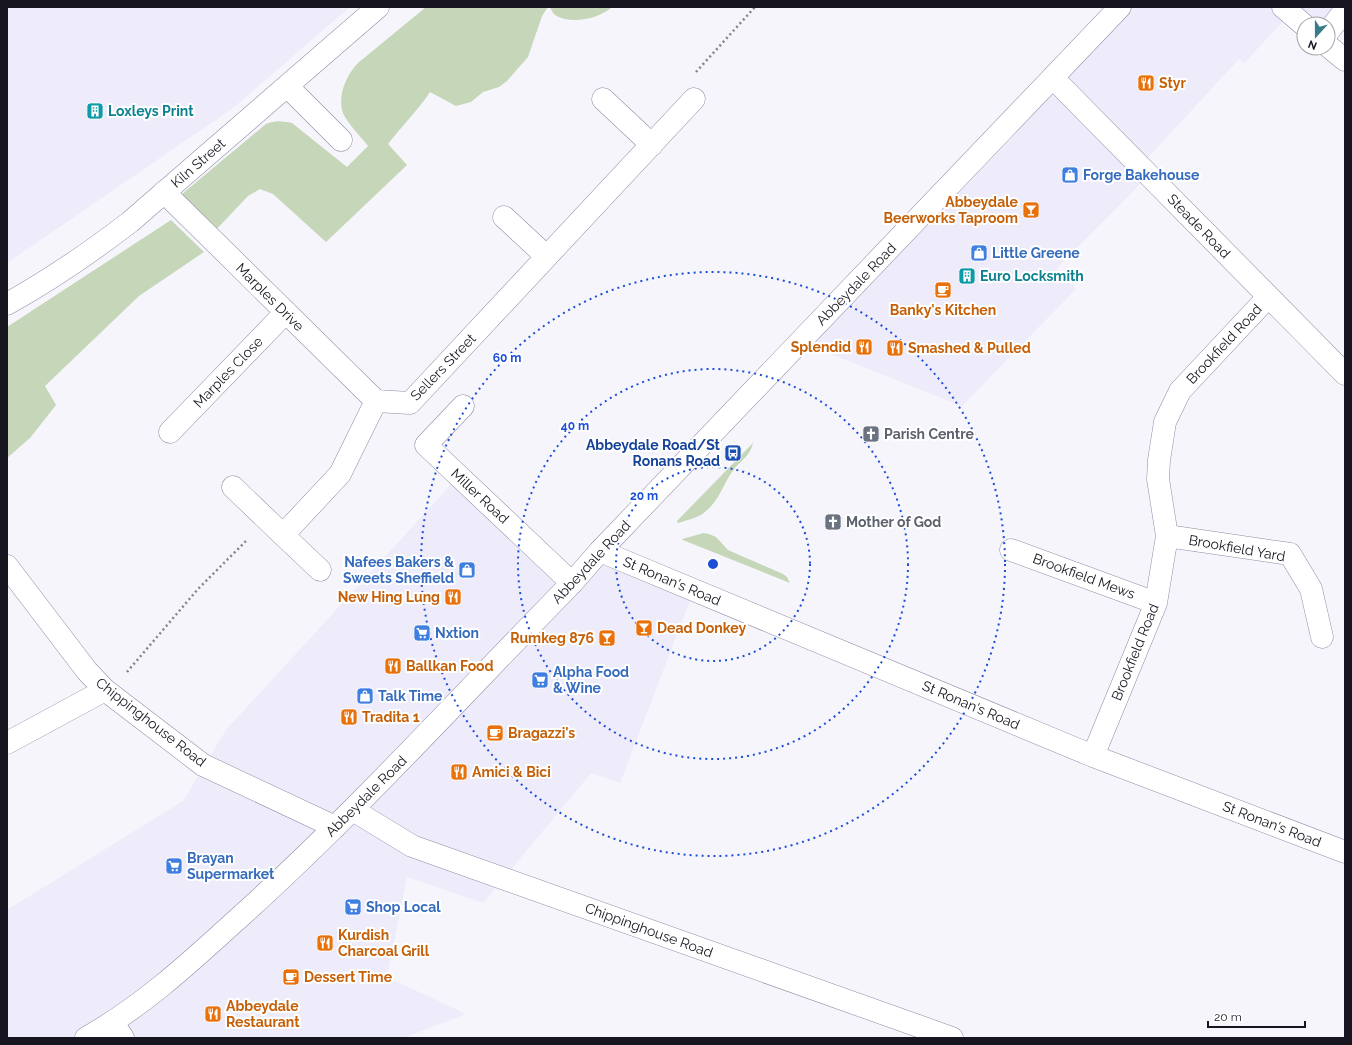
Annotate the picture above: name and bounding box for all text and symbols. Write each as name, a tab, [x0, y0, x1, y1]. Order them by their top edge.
north arrow	[1296, 16, 1336, 56]
text: N	[1306, 37, 1319, 52]
restaurant icon: Styr	[1136, 73, 1156, 93]
place label: Styr	[1159, 75, 1186, 91]
building icon: Loxleys Print	[85, 101, 105, 121]
place label: Loxleys Print	[108, 103, 194, 119]
street label: Kiln Street	[168, 135, 229, 191]
shop icon: Forge Bakehouse	[1060, 165, 1080, 185]
place label: Forge Bakehouse	[1083, 167, 1200, 183]
street label: Steade Road	[1164, 191, 1234, 261]
place label: Abbeydale Beerworks Taproom	[884, 194, 1019, 226]
bar icon: Abbeydale Beerworks Taproom	[1021, 200, 1041, 220]
street label: Abbeydale Road	[813, 240, 899, 328]
shop icon: Little Greene	[969, 243, 989, 263]
place label: Little Greene	[992, 245, 1080, 261]
street label: Marples Drive	[233, 260, 307, 334]
building icon: Euro Locksmith	[957, 266, 977, 286]
place label: Euro Locksmith	[980, 268, 1084, 284]
cafe icon: Banky's Kitchen	[933, 280, 953, 300]
street label: Brookfield Road	[1183, 301, 1265, 387]
place label: Banky's Kitchen	[890, 302, 996, 318]
street label: Sellers Street	[407, 330, 479, 404]
street label: Marples Close	[190, 333, 266, 411]
restaurant icon: Splendid	[854, 337, 874, 357]
restaurant icon: Smashed & Pulled	[885, 338, 905, 358]
place label: Splendid	[791, 339, 851, 355]
place label: Smashed & Pulled	[908, 340, 1031, 356]
text: 60 m	[493, 351, 521, 365]
text: 40 m	[561, 419, 589, 433]
church icon: Parish Centre	[861, 424, 881, 444]
place label: Parish Centre	[884, 426, 974, 442]
place label: Abbeydale Road/St Ronans Road	[586, 437, 721, 469]
bus stop icon: Abbeydale Road/St Ronans Road	[723, 443, 743, 463]
street label: Miller Road	[448, 465, 512, 527]
text: 20 m	[630, 489, 658, 503]
church icon: Mother of God	[823, 512, 843, 532]
place label: Mother of God	[846, 514, 941, 530]
street label: Abbeydale Road	[548, 517, 634, 607]
street label: Brookfield Yard	[1187, 532, 1287, 564]
street label: Brookfield Mews	[1031, 550, 1138, 602]
street label: St Ronan's Road	[621, 553, 723, 609]
place label: Nafees Bakers & Sweets Sheffield	[343, 554, 454, 586]
centre of rings	[706, 557, 720, 571]
shop icon: Nafees Bakers & Sweets Sheffield	[457, 560, 477, 580]
restaurant icon: New Hing Lung	[443, 587, 463, 607]
place label: New Hing Lung	[338, 589, 440, 605]
street label: Brookfield Road	[1108, 601, 1162, 703]
bar icon: Dead Donkey	[634, 618, 654, 638]
place label: Dead Donkey	[657, 620, 746, 636]
supermarket icon: Nxtion	[412, 623, 432, 643]
place label: Nxtion	[435, 625, 479, 641]
bar icon: Rumkeg 876	[597, 628, 617, 648]
place label: Rumkeg 876	[510, 630, 594, 646]
restaurant icon: Ballkan Food	[383, 656, 403, 676]
place label: Ballkan Food	[406, 658, 494, 674]
place label: Alpha Food & Wine	[553, 664, 629, 696]
supermarket icon: Alpha Food & Wine	[530, 670, 550, 690]
street label: Chippinghouse Road	[93, 674, 209, 770]
street label: St Ronan's Road	[920, 677, 1022, 733]
shop icon: Talk Time	[355, 686, 375, 706]
place label: Talk Time	[378, 688, 443, 704]
restaurant icon: Tradita 1	[339, 707, 359, 727]
place label: Tradita 1	[362, 709, 420, 725]
cafe icon: Bragazzi's	[485, 723, 505, 743]
place label: Bragazzi's	[508, 725, 575, 741]
street label: Abbeydale Road	[322, 752, 410, 840]
restaurant icon: Amici & Bici	[449, 762, 469, 782]
place label: Amici & Bici	[472, 764, 551, 780]
street label: St Ronan's Road	[1220, 798, 1324, 850]
place label: Brayan Supermarket	[187, 850, 275, 882]
supermarket icon: Brayan Supermarket	[164, 856, 184, 876]
supermarket icon: Shop Local	[343, 897, 363, 917]
place label: Shop Local	[366, 899, 441, 915]
street label: Chippinghouse Road	[583, 899, 715, 961]
place label: Kurdish Charcoal Grill	[338, 927, 430, 959]
restaurant icon: Kurdish Charcoal Grill	[315, 933, 335, 953]
cafe icon: Dessert Time	[281, 967, 301, 987]
place label: Dessert Time	[304, 969, 393, 985]
place label: Abbeydale Restaurant	[226, 998, 300, 1030]
scale bar	[1208, 1003, 1305, 1029]
restaurant icon: Abbeydale Restaurant	[203, 1004, 223, 1024]
text: 20 m	[1214, 1010, 1242, 1024]

